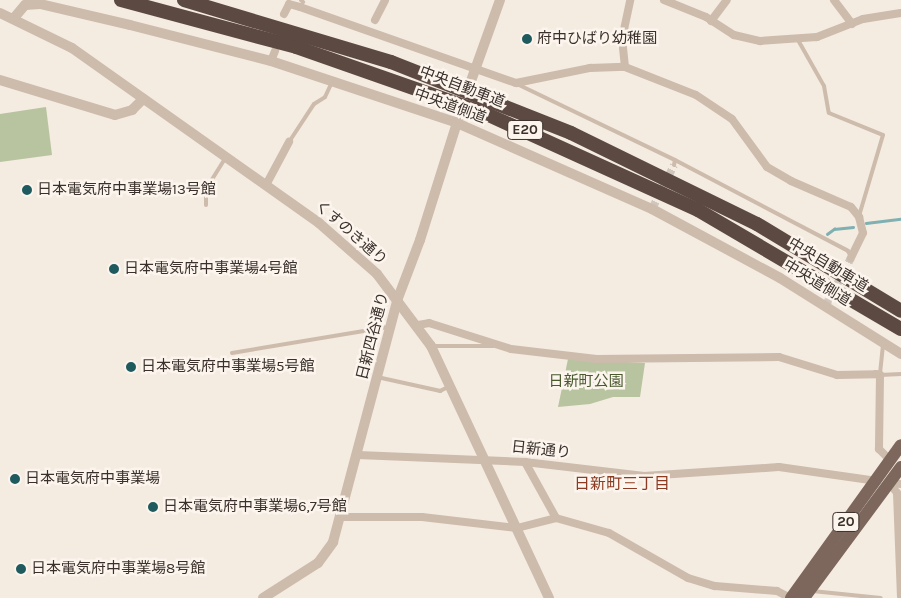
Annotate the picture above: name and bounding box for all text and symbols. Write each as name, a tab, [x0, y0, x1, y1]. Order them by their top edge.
place label: 府中ひばり幼稚園	[537, 30, 657, 48]
marker: 府中ひばり幼稚園	[521, 33, 533, 45]
street label: 中央自動車道	[417, 62, 507, 112]
street label: 中央道側道	[412, 85, 488, 127]
road number: E20	[506, 118, 544, 142]
place label: 日本電気府中事業場13号館	[37, 181, 216, 199]
marker: 日本電気府中事業場13号館	[21, 184, 33, 196]
street label: くすのき通り	[311, 197, 391, 269]
street label: 中央自動車道	[785, 234, 871, 296]
street label: 中央道側道	[780, 256, 854, 310]
place label: 日本電気府中事業場4号館	[124, 260, 297, 278]
marker: 日本電気府中事業場4号館	[108, 263, 120, 275]
street label: 日新四谷通り	[353, 290, 393, 382]
place label: 日本電気府中事業場5号館	[141, 358, 314, 376]
marker: 日本電気府中事業場5号館	[125, 361, 137, 373]
park label: 日新町公園	[549, 373, 623, 391]
street label: 日新通り	[510, 438, 572, 462]
place label: 日本電気府中事業場	[25, 470, 160, 488]
marker: 日本電気府中事業場	[9, 473, 21, 485]
district label: 日新町三丁目	[574, 474, 670, 494]
place label: 日本電気府中事業場6,7号館	[163, 498, 347, 516]
marker: 日本電気府中事業場6,7号館	[147, 501, 159, 513]
road number: 20	[832, 511, 860, 534]
place label: 日本電気府中事業場8号館	[31, 560, 205, 578]
marker: 日本電気府中事業場8号館	[15, 563, 27, 575]

